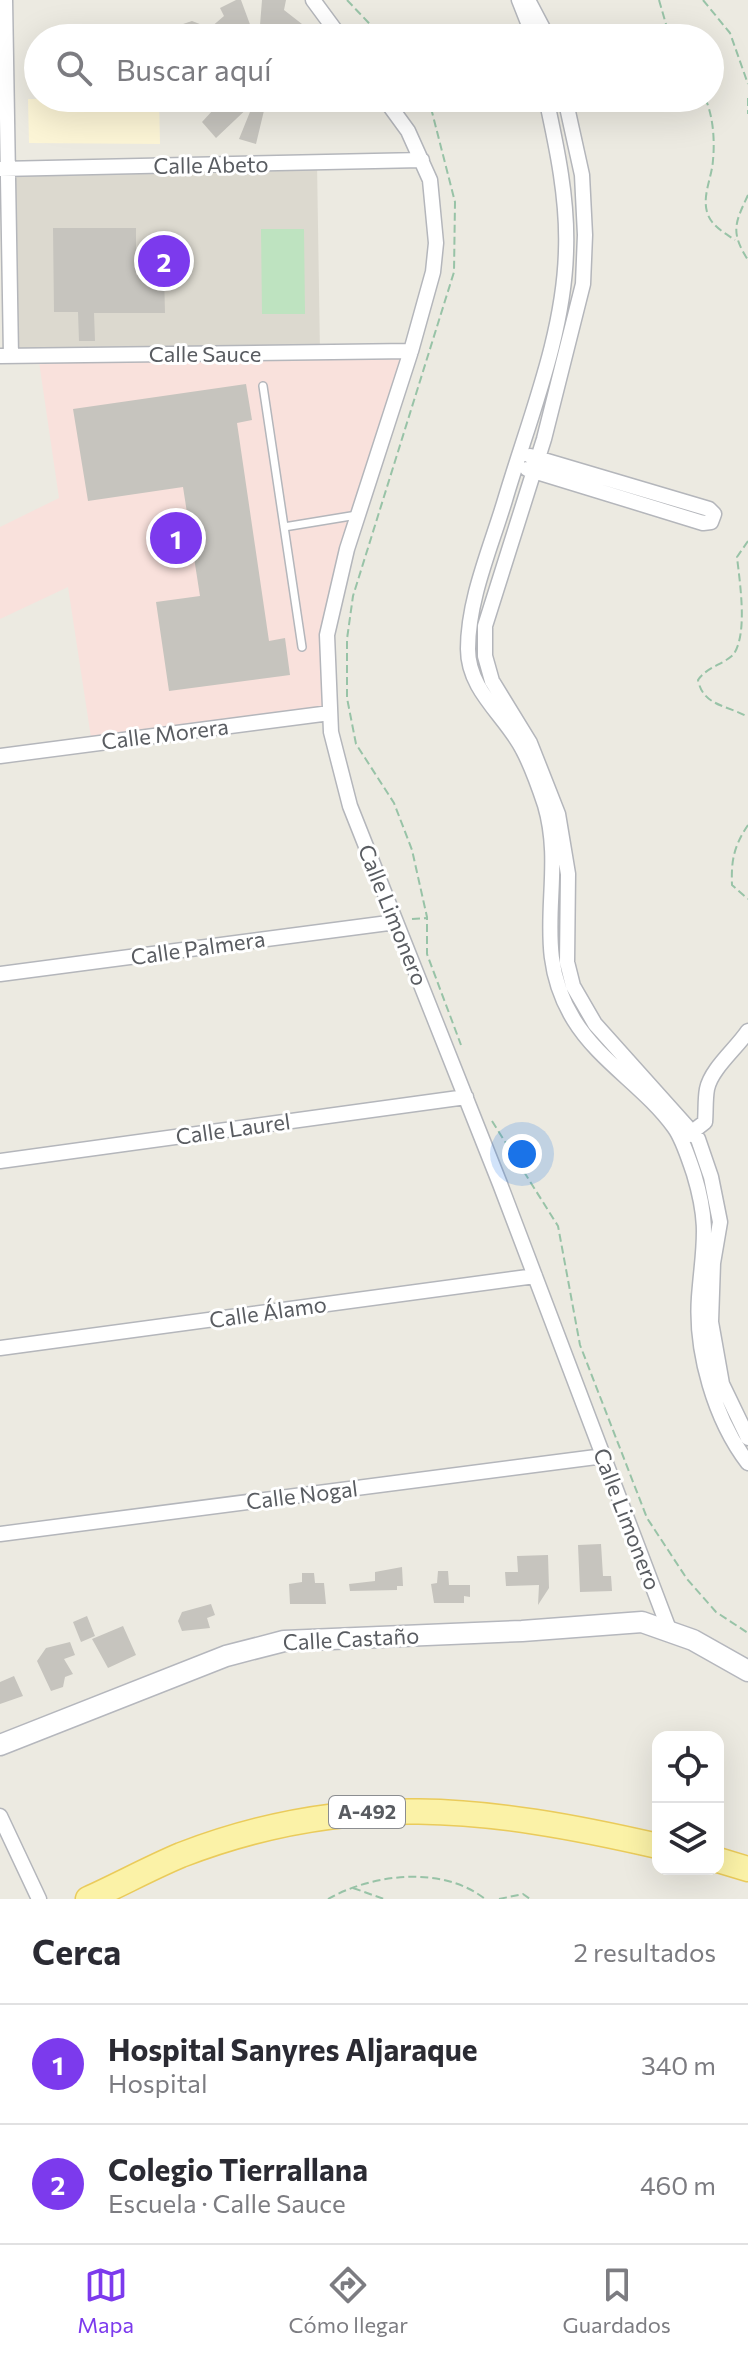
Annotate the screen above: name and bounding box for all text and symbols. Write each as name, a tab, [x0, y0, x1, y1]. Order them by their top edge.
search box	[24, 24, 724, 112]
icon: search	[52, 46, 96, 90]
text: Buscar aquí	[116, 50, 272, 87]
street label: Calle Abeto	[153, 150, 269, 179]
pin: 2	[138, 231, 190, 291]
street label: Calle Sauce	[149, 340, 261, 367]
pin: 1	[150, 508, 202, 568]
street label: Calle Morera	[100, 712, 230, 755]
street label: Calle Limonero	[353, 840, 434, 989]
street label: Calle Palmera	[129, 925, 267, 970]
street label: Calle Laurel	[174, 1107, 292, 1150]
your location	[502, 1134, 542, 1174]
street label: Calle Álamo	[208, 1290, 328, 1333]
street label: Calle Limonero	[588, 1444, 667, 1594]
street label: Calle Nogal	[245, 1474, 359, 1515]
street label: Calle Castaño	[282, 1621, 420, 1656]
map controls	[652, 1731, 724, 1875]
button: locate	[652, 1731, 724, 1803]
road number: A-492	[329, 1796, 405, 1828]
button: layers	[652, 1803, 724, 1875]
text: Cerca	[32, 1930, 121, 1972]
text: 2 resultados	[574, 1936, 716, 1967]
text: Hospital Sanyres Aljaraque	[108, 2030, 478, 2067]
text: 1	[52, 2049, 64, 2080]
text: 340 m	[641, 2049, 716, 2080]
text: Hospital	[108, 2067, 208, 2098]
text: Colegio Tierrallana	[108, 2150, 368, 2187]
text: 2	[51, 2169, 65, 2200]
text: 460 m	[640, 2169, 716, 2200]
text: Escuela · Calle Sauce	[108, 2187, 346, 2218]
tab: Mapa	[77, 2263, 134, 2338]
tab: Cómo llegar	[289, 2263, 408, 2338]
tab: Guardados	[563, 2263, 671, 2338]

